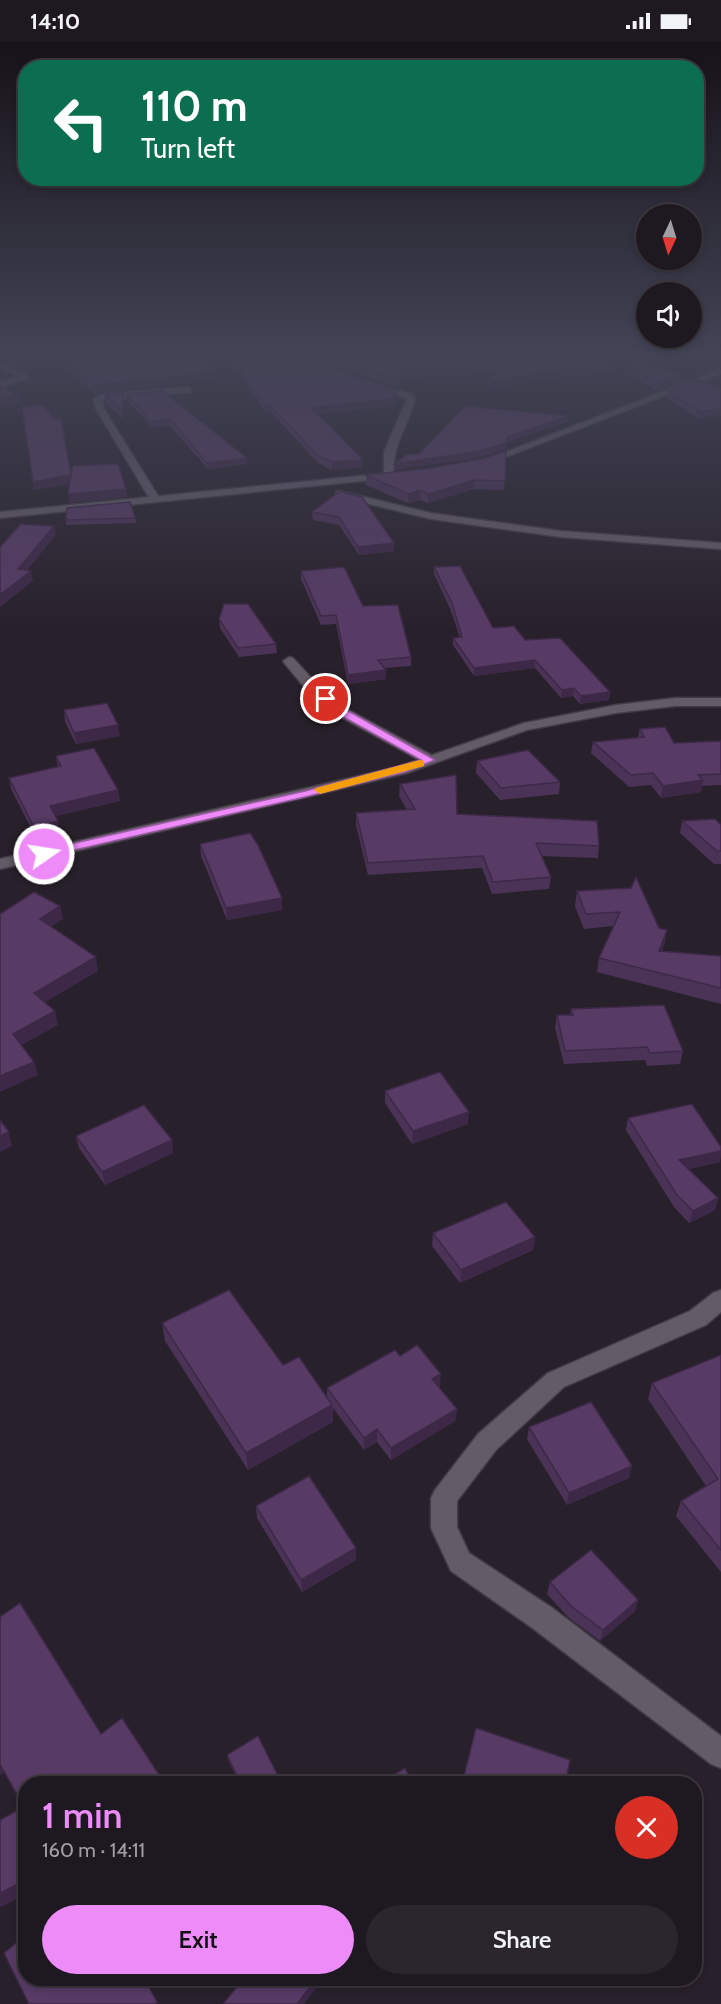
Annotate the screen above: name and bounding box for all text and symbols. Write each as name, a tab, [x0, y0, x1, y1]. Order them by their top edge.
text: 14:10	[30, 8, 80, 35]
text: 110 m	[141, 80, 248, 132]
icon: left	[42, 84, 120, 162]
text: Turn left	[141, 132, 235, 165]
north arrow	[636, 204, 702, 270]
map controls	[636, 204, 702, 348]
button: sound	[636, 282, 702, 348]
pin	[300, 673, 351, 724]
icon: arrive	[309, 682, 342, 715]
position arrow	[12, 822, 76, 886]
text: 1 min	[42, 1793, 122, 1837]
button: close	[615, 1796, 678, 1859]
text: 160 m · 14:11	[42, 1838, 145, 1862]
button: Exit	[42, 1905, 354, 1974]
button: Share	[366, 1905, 678, 1974]

